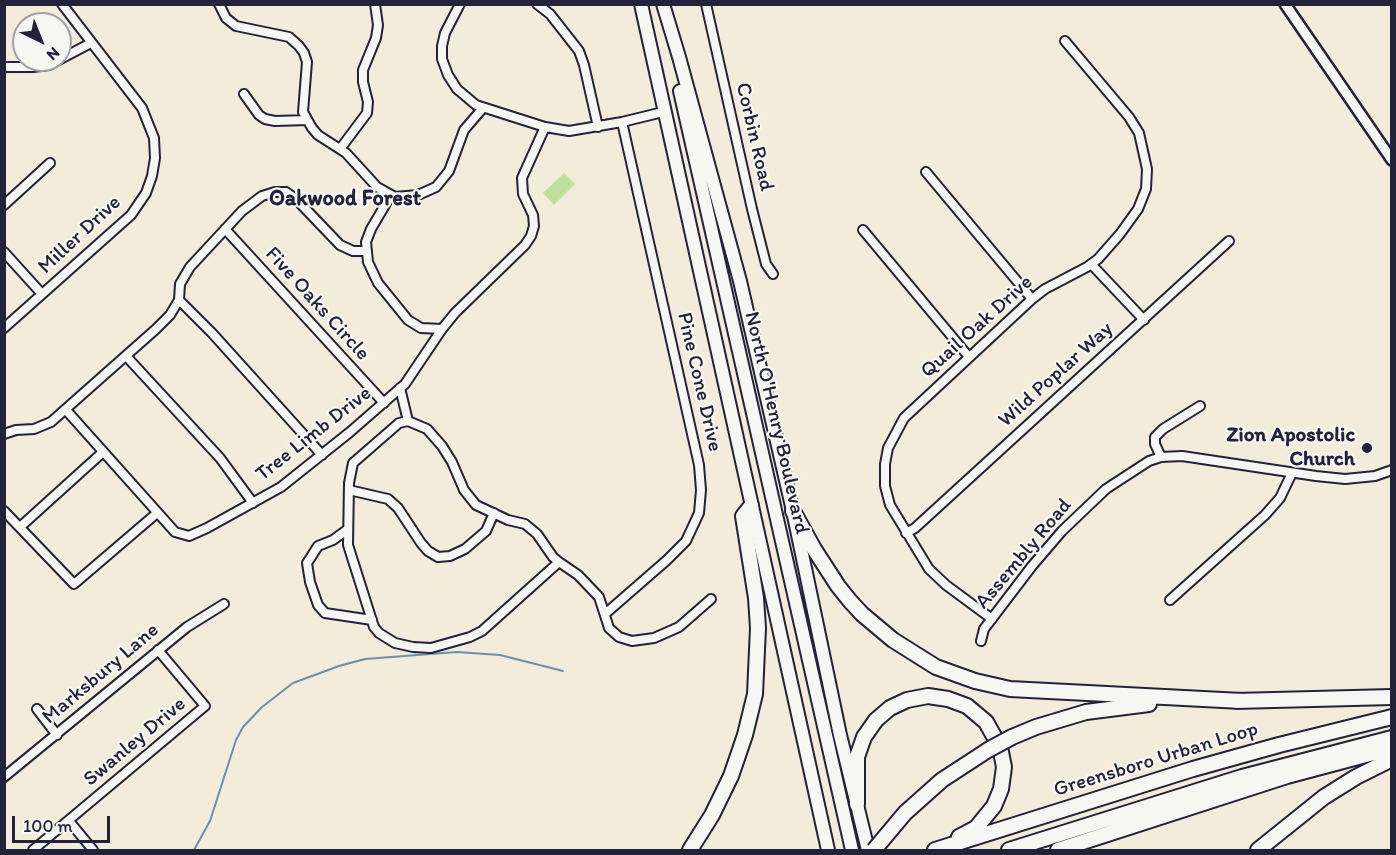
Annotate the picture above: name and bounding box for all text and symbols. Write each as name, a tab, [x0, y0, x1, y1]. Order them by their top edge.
north arrow	[12, 12, 72, 72]
text: N	[43, 43, 64, 65]
street label: Corbin Road	[729, 80, 779, 194]
district label: Oakwood Forest	[269, 186, 421, 212]
street label: Miller Drive	[33, 190, 127, 280]
street label: Five Oaks Circle	[259, 242, 375, 366]
street label: Quail Oak Drive	[916, 270, 1038, 384]
street label: North O'Henry Boulevard	[738, 309, 814, 537]
street label: Pine Cone Drive	[671, 310, 727, 454]
street label: Wild Poplar Way	[993, 317, 1119, 433]
street label: Tree Limb Drive	[251, 381, 377, 487]
place label: Zion Apostolic Church	[1226, 423, 1355, 473]
marker: Zion Apostolic Church	[1360, 441, 1374, 455]
street label: Assembly Road	[970, 494, 1078, 614]
street label: Marksbury Lane	[38, 618, 164, 730]
street label: Swanley Drive	[79, 692, 191, 792]
street label: Greensboro Urban Loop	[1051, 717, 1261, 803]
scale bar	[15, 804, 112, 842]
text: 100 m	[23, 815, 73, 837]

